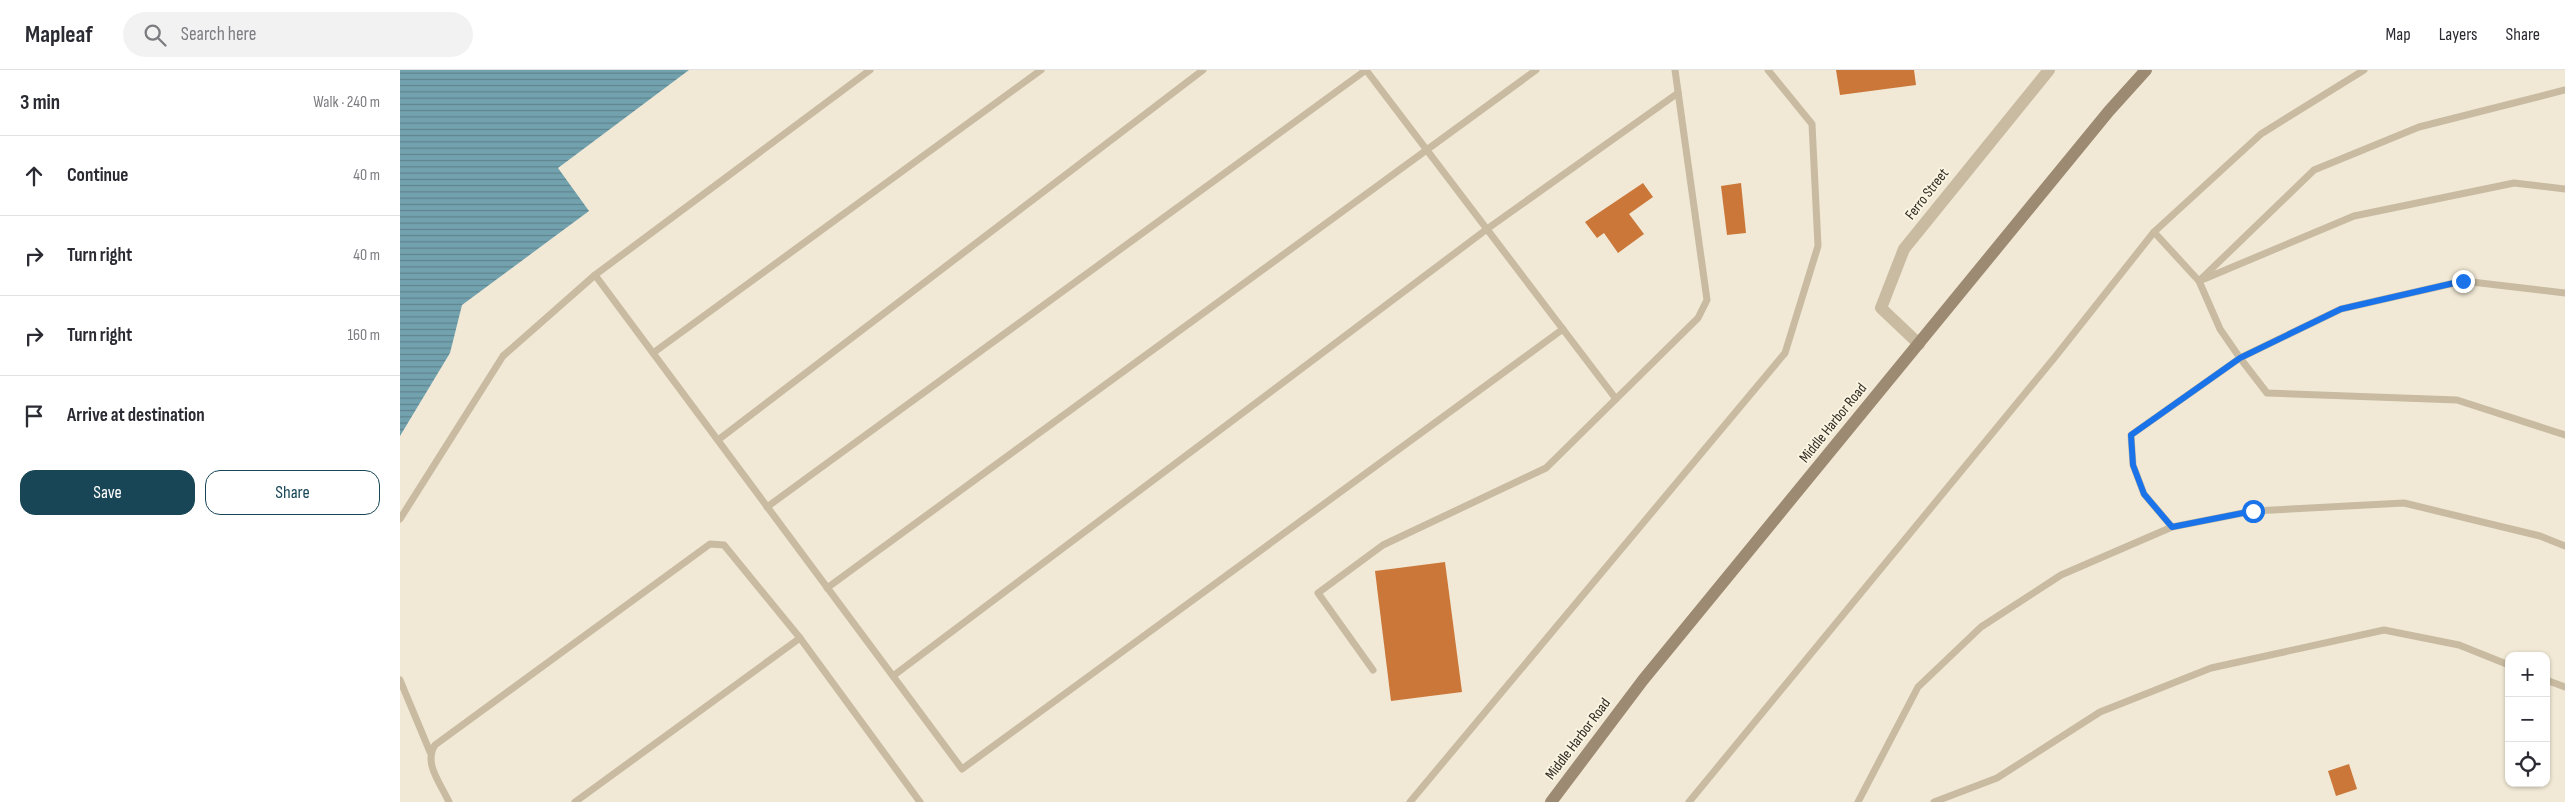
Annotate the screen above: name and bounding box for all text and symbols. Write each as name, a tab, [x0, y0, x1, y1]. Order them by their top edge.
search box	[123, 12, 473, 57]
text: Mapleaf	[25, 20, 93, 49]
icon: search	[141, 21, 169, 49]
text: Search here	[181, 23, 256, 46]
text: Map	[2386, 24, 2411, 45]
text: Layers	[2439, 24, 2478, 45]
text: Share	[2506, 24, 2540, 45]
text: 3 min	[20, 90, 60, 115]
text: Walk · 240 m	[313, 93, 380, 112]
icon: ahead	[20, 162, 48, 190]
text: Continue	[67, 164, 128, 187]
street label: Ferro Street	[1901, 164, 1953, 224]
text: 40 m	[353, 166, 380, 185]
icon: right	[20, 242, 48, 270]
text: Turn right	[67, 244, 132, 267]
text: 40 m	[353, 246, 380, 265]
route end	[2452, 270, 2475, 293]
icon: right	[20, 322, 48, 350]
text: Turn right	[67, 324, 132, 347]
text: 160 m	[347, 326, 380, 345]
street label: Middle Harbor Road	[1795, 379, 1871, 467]
icon: arrive	[20, 402, 48, 430]
text: Arrive at destination	[67, 404, 205, 427]
button: Save	[20, 470, 195, 515]
button: Share	[205, 470, 380, 515]
route start	[2242, 500, 2265, 523]
map controls	[2505, 652, 2550, 787]
button: +	[2505, 652, 2550, 697]
street label: Middle Harbor Road	[1541, 694, 1615, 784]
button: −	[2505, 697, 2550, 742]
button: locate	[2505, 742, 2550, 787]

